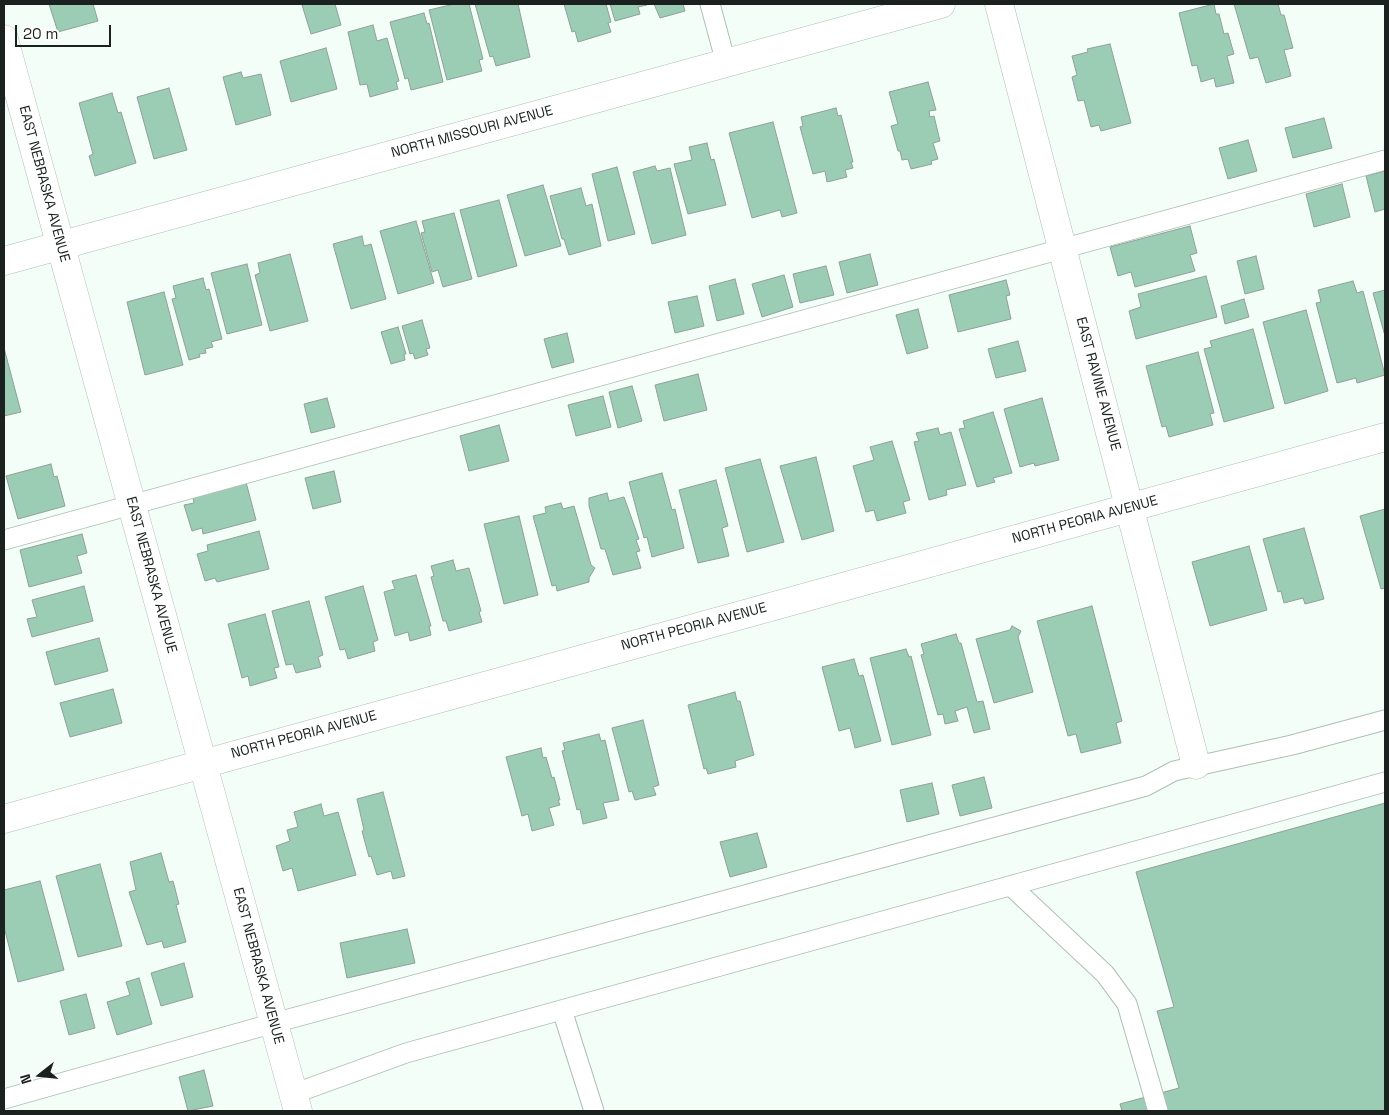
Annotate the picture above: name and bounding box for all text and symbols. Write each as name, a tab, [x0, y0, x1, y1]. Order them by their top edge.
scale bar	[18, 15, 114, 47]
text: 20 m	[23, 24, 58, 43]
street label: NORTH MISSOURI AVENUE	[389, 102, 555, 162]
street label: EAST NEBRASKA AVENUE	[15, 104, 73, 264]
street label: EAST RAVINE AVENUE	[1072, 315, 1124, 453]
street label: NORTH PEORIA AVENUE	[1010, 492, 1160, 548]
street label: EAST NEBRASKA AVENUE	[122, 495, 180, 655]
street label: NORTH PEORIA AVENUE	[619, 599, 769, 655]
street label: NORTH PEORIA AVENUE	[229, 707, 379, 763]
street label: EAST NEBRASKA AVENUE	[229, 886, 287, 1046]
north arrow	[15, 1050, 65, 1100]
text: N	[16, 1072, 36, 1086]

